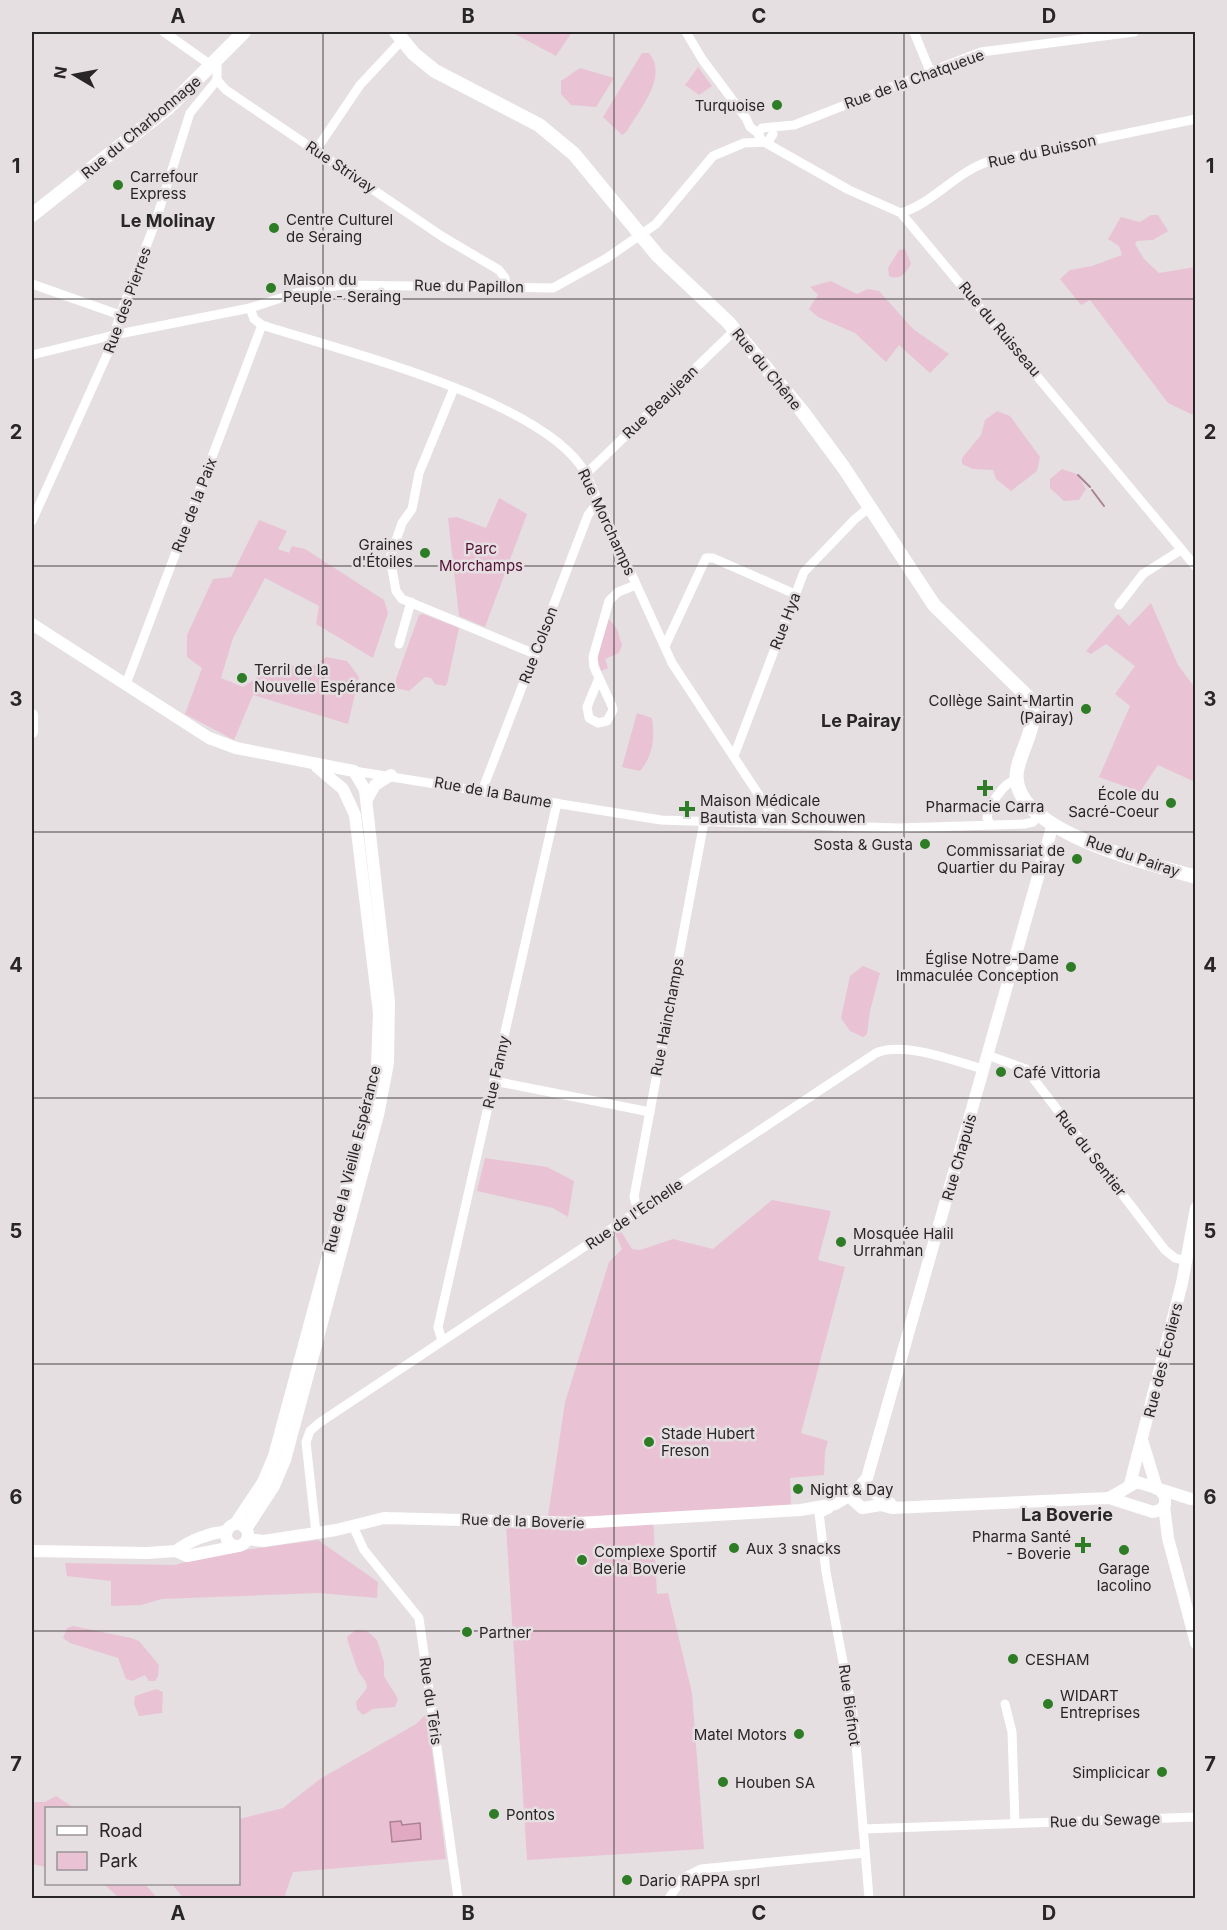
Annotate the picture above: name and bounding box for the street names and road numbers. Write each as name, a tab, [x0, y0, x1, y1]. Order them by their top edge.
street label: Rue de la Chatqueue	[842, 45, 986, 113]
street label: Rue du Charbonnage	[77, 71, 205, 183]
street label: Rue du Buisson	[986, 130, 1098, 172]
street label: Rue Strivay	[302, 137, 380, 198]
street label: Rue des Pierres	[99, 244, 155, 356]
street label: Rue du Papillon	[414, 276, 524, 296]
street label: Rue du Ruisseau	[955, 278, 1045, 380]
street label: Rue du Chêne	[728, 324, 806, 414]
street label: Rue Beaujean	[618, 361, 702, 443]
street label: Rue de la Paix	[167, 455, 221, 555]
street label: Rue Morchamps	[574, 466, 640, 578]
street label: Rue Hya	[765, 590, 805, 652]
street label: Rue Colson	[515, 604, 561, 686]
street label: Rue de la Baume	[433, 772, 553, 812]
street label: Rue du Pairay	[1084, 831, 1183, 881]
street label: Rue Hainchamps	[646, 956, 688, 1078]
street label: Rue Fanny	[478, 1033, 514, 1110]
street label: Rue de la Vieille Espérance	[320, 1064, 384, 1254]
street label: Rue du Sentier	[1052, 1106, 1131, 1200]
street label: Rue Chapuis	[938, 1111, 980, 1203]
street label: Rue de l'Echelle	[582, 1175, 686, 1253]
street label: Rue des Écoliers	[1140, 1301, 1186, 1419]
street label: Rue de la Boverie	[461, 1509, 585, 1533]
street label: Rue du Têris	[415, 1656, 447, 1746]
street label: Rue Biefnot	[835, 1663, 865, 1747]
street label: Rue du Sewage	[1049, 1809, 1161, 1831]

